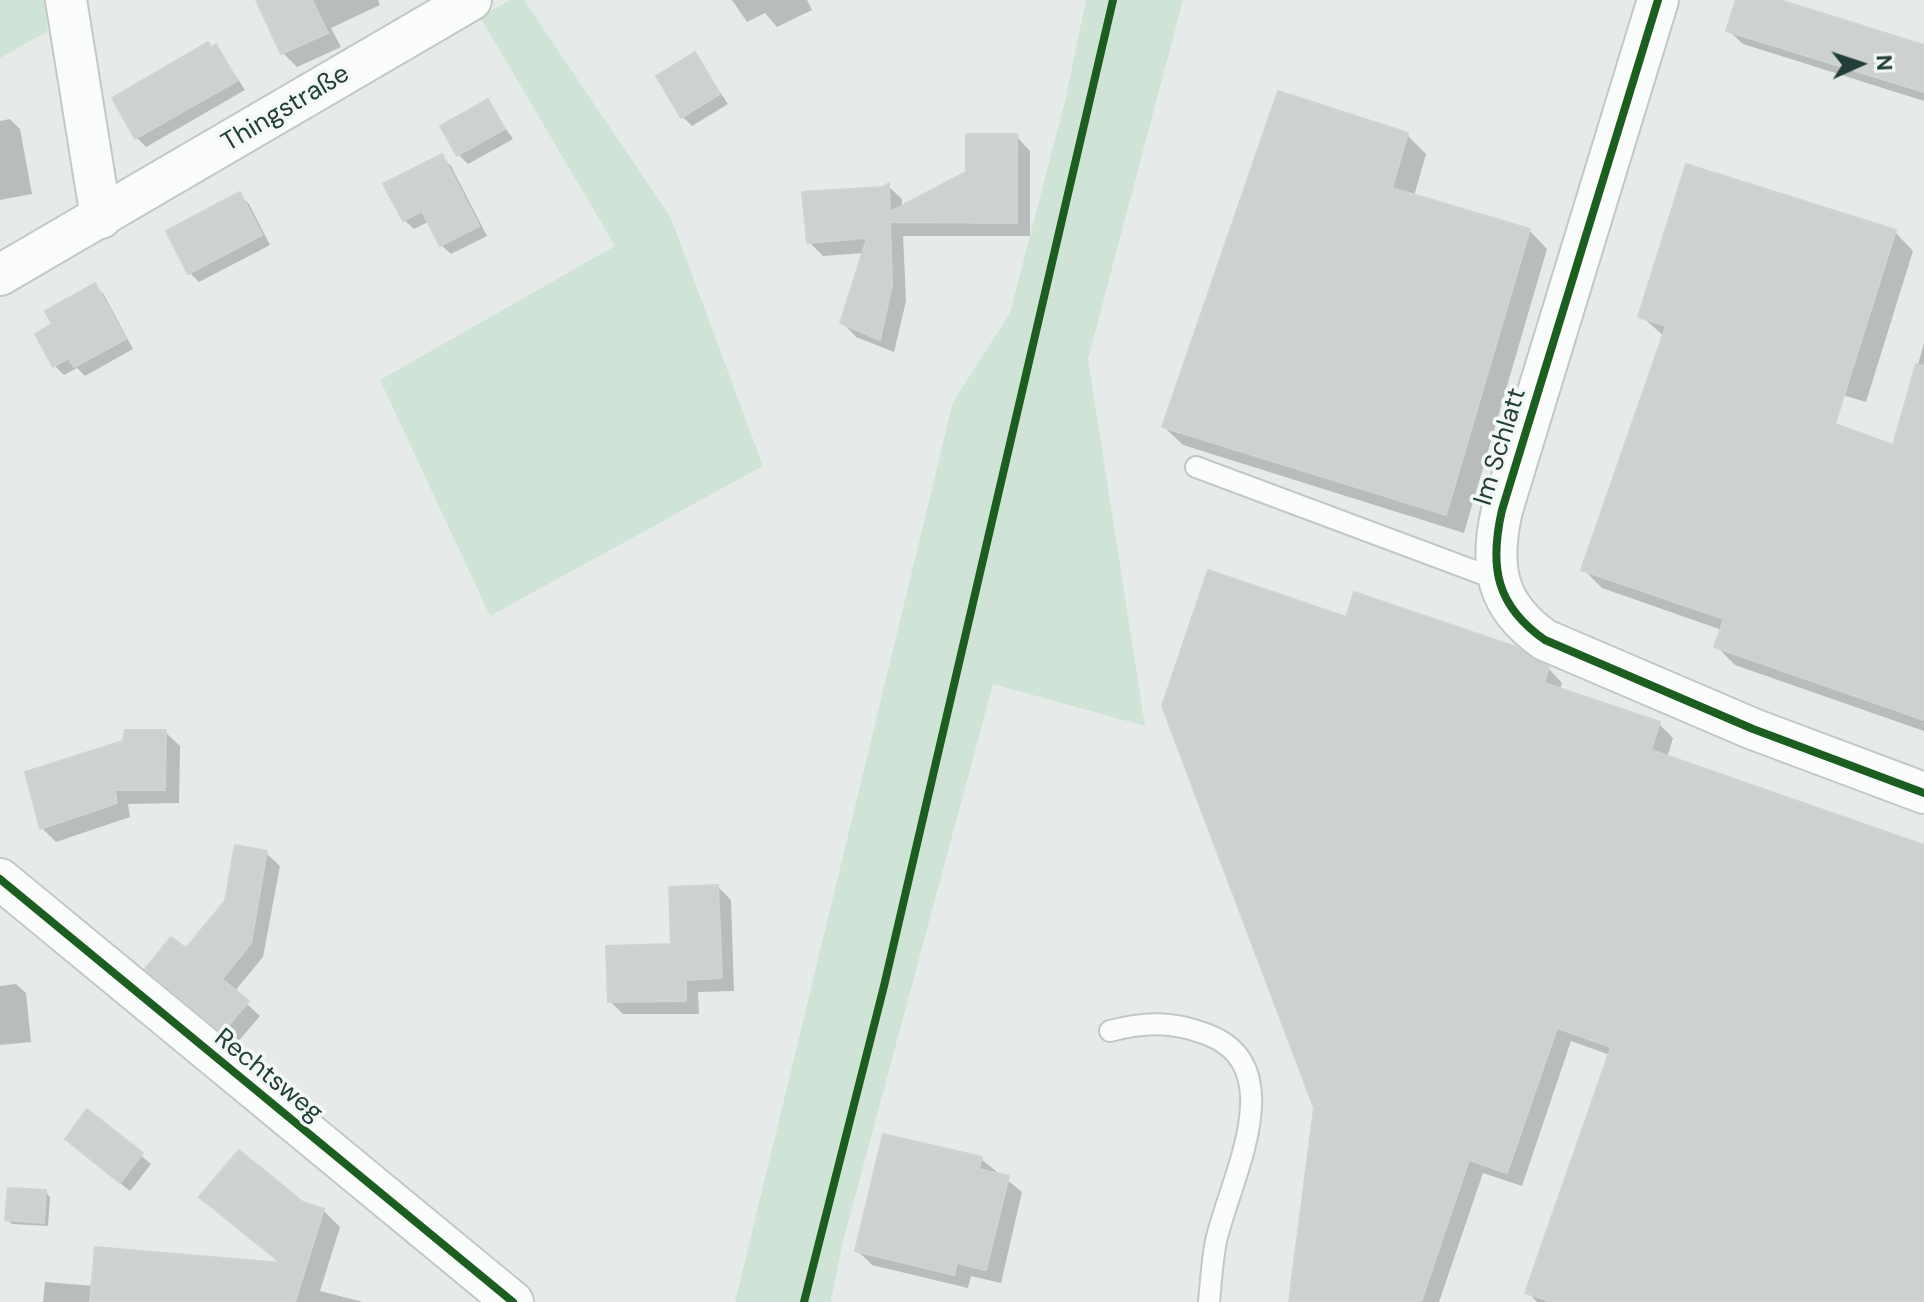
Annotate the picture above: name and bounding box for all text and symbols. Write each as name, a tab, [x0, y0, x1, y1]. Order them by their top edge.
north arrow	[1820, 24, 1900, 104]
text: N	[1870, 54, 1899, 71]
street label: Thingstraße	[217, 59, 355, 159]
street label: Im Schlatt	[1468, 385, 1534, 509]
street label: Rechtsweg	[207, 1023, 329, 1129]

